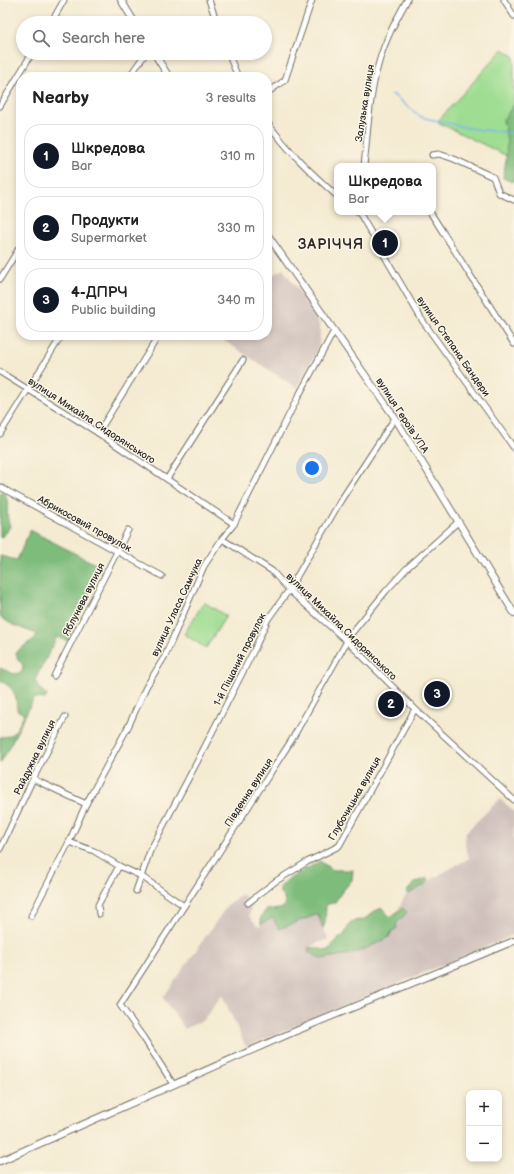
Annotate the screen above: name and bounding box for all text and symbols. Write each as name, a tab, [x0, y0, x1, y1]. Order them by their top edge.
search box	[16, 16, 272, 60]
icon: search	[30, 27, 52, 49]
text: Search here	[62, 29, 145, 48]
street label: Залузька вулиця	[353, 63, 377, 143]
text: Nearby	[32, 88, 89, 108]
text: 3 results	[205, 90, 256, 106]
text: Шкредова	[71, 139, 145, 158]
text: 1	[43, 148, 49, 164]
text: 310 m	[220, 148, 255, 164]
text: Bar	[71, 158, 92, 174]
popup	[334, 163, 436, 215]
text: Шкредова	[348, 172, 422, 191]
text: Bar	[348, 191, 369, 207]
text: Продукти	[71, 211, 139, 230]
text: 2	[42, 220, 50, 236]
text: 330 m	[217, 220, 255, 236]
pin: 1	[372, 228, 398, 258]
text: Supermarket	[71, 230, 147, 246]
district label: ЗАРІЧЧЯ	[298, 236, 364, 253]
text: 4-ДПРЧ	[71, 283, 128, 302]
text: 3	[42, 292, 50, 308]
text: 340 m	[217, 292, 255, 308]
street label: вулиця Степана Бандери	[414, 294, 492, 399]
text: Public building	[71, 302, 156, 318]
street label: вулиця Михайла Сидорянського	[26, 375, 157, 466]
street label: вулиця Героїв УПА	[373, 376, 432, 456]
your location	[302, 458, 322, 478]
street label: Абрикосовий провулок	[35, 493, 134, 555]
street label: вулиця Уласа Самчука	[149, 556, 205, 658]
street label: Яблунева вулиця	[60, 561, 108, 638]
street label: вулиця Михайла Сидорянського	[284, 571, 399, 683]
street label: 1-й Піщаний провулок	[211, 611, 269, 708]
pin: 3	[424, 679, 450, 709]
pin: 2	[378, 689, 404, 719]
street label: Райдужна вулиця	[11, 717, 59, 797]
street label: Глубочицька вулиця	[326, 754, 384, 842]
street label: Південна вулиця	[222, 756, 276, 829]
map controls	[466, 1090, 502, 1162]
button: +	[466, 1090, 502, 1126]
button: −	[466, 1126, 502, 1162]

